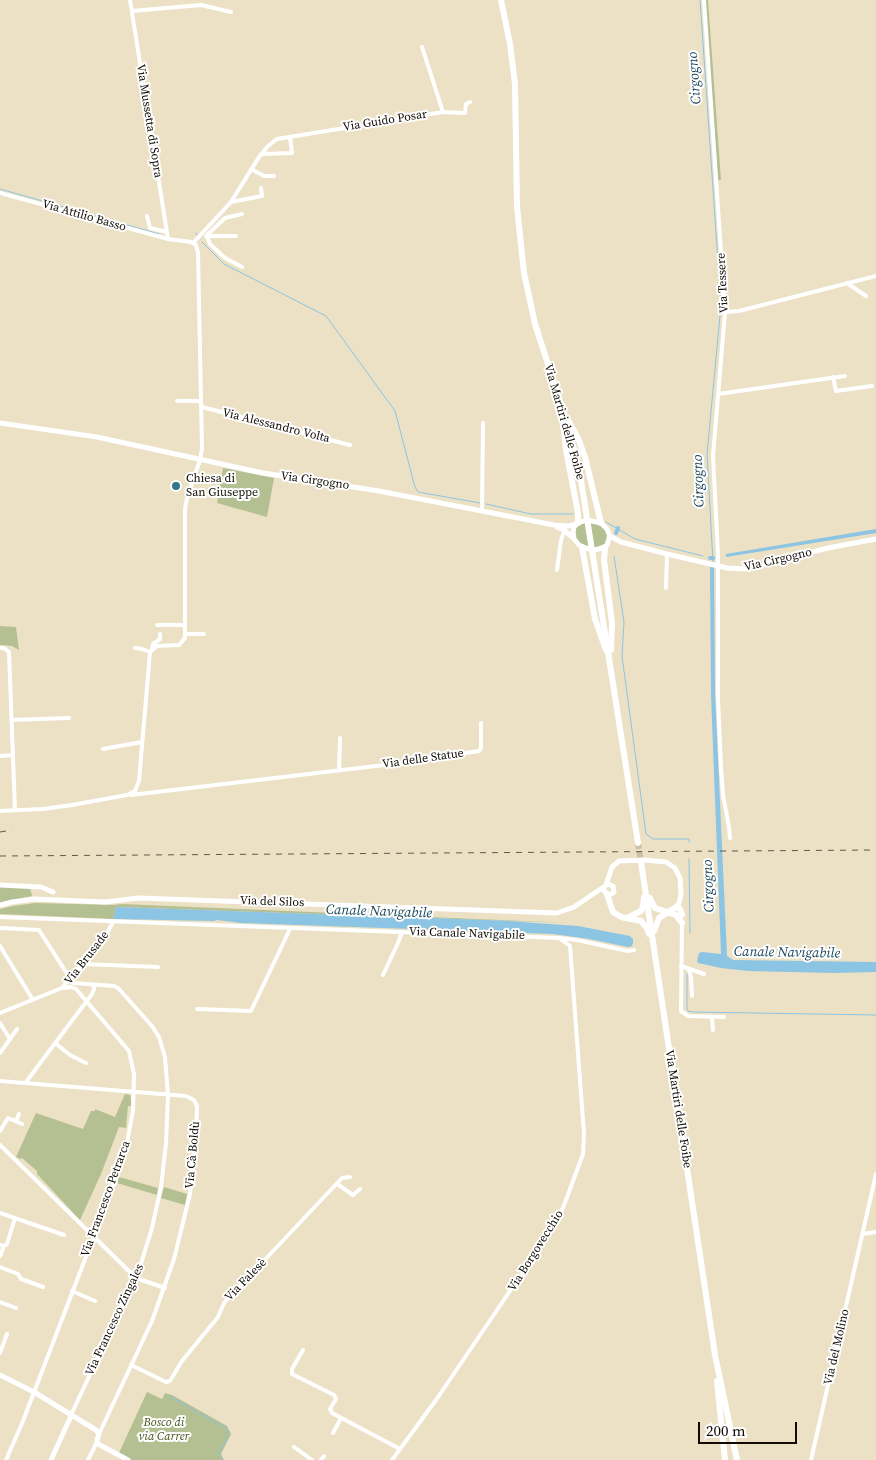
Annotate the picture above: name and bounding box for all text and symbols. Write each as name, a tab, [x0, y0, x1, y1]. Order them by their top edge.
water label: Cirgogno	[685, 51, 705, 105]
street label: Via Mussetta di Sopra	[133, 63, 165, 179]
street label: Via Guido Posar	[342, 107, 428, 135]
street label: Via Attilio Basso	[40, 197, 128, 235]
street label: Via Tessere	[714, 252, 732, 314]
street label: Via Martiri delle Foibe	[541, 363, 587, 481]
street label: Via Alessandro Volta	[221, 406, 331, 446]
water label: Cirgogno	[690, 454, 708, 508]
street label: Via Cirgogno	[280, 469, 350, 493]
place label: Chiesa di San Giuseppe	[186, 472, 258, 500]
marker: Chiesa di San Giuseppe	[170, 480, 182, 492]
street label: Via Cirgogno	[743, 545, 813, 575]
street label: Via delle Statue	[381, 746, 465, 772]
water label: Cirgogno	[700, 859, 718, 913]
street label: Via del Silos	[240, 894, 304, 910]
water label: Canale Navigabile	[326, 902, 432, 922]
street label: Via Canale Navigabile	[409, 925, 525, 943]
street label: Via Brusade	[62, 928, 112, 988]
water label: Canale Navigabile	[734, 944, 840, 962]
street label: Via Martiri delle Foibe	[662, 1049, 694, 1169]
street label: Via Cà Boldù	[183, 1121, 203, 1189]
street label: Via Francesco Petrarca	[78, 1139, 134, 1259]
street label: Via Borgovecchio	[505, 1208, 567, 1294]
street label: Via Falesè	[222, 1256, 270, 1304]
street label: Via Francesco Zingales	[83, 1262, 147, 1378]
street label: Via del Molino	[821, 1308, 853, 1386]
scale bar	[701, 1412, 800, 1444]
park label: Bosco di via Carrer	[139, 1416, 189, 1444]
text: 200 m	[706, 1420, 746, 1441]

